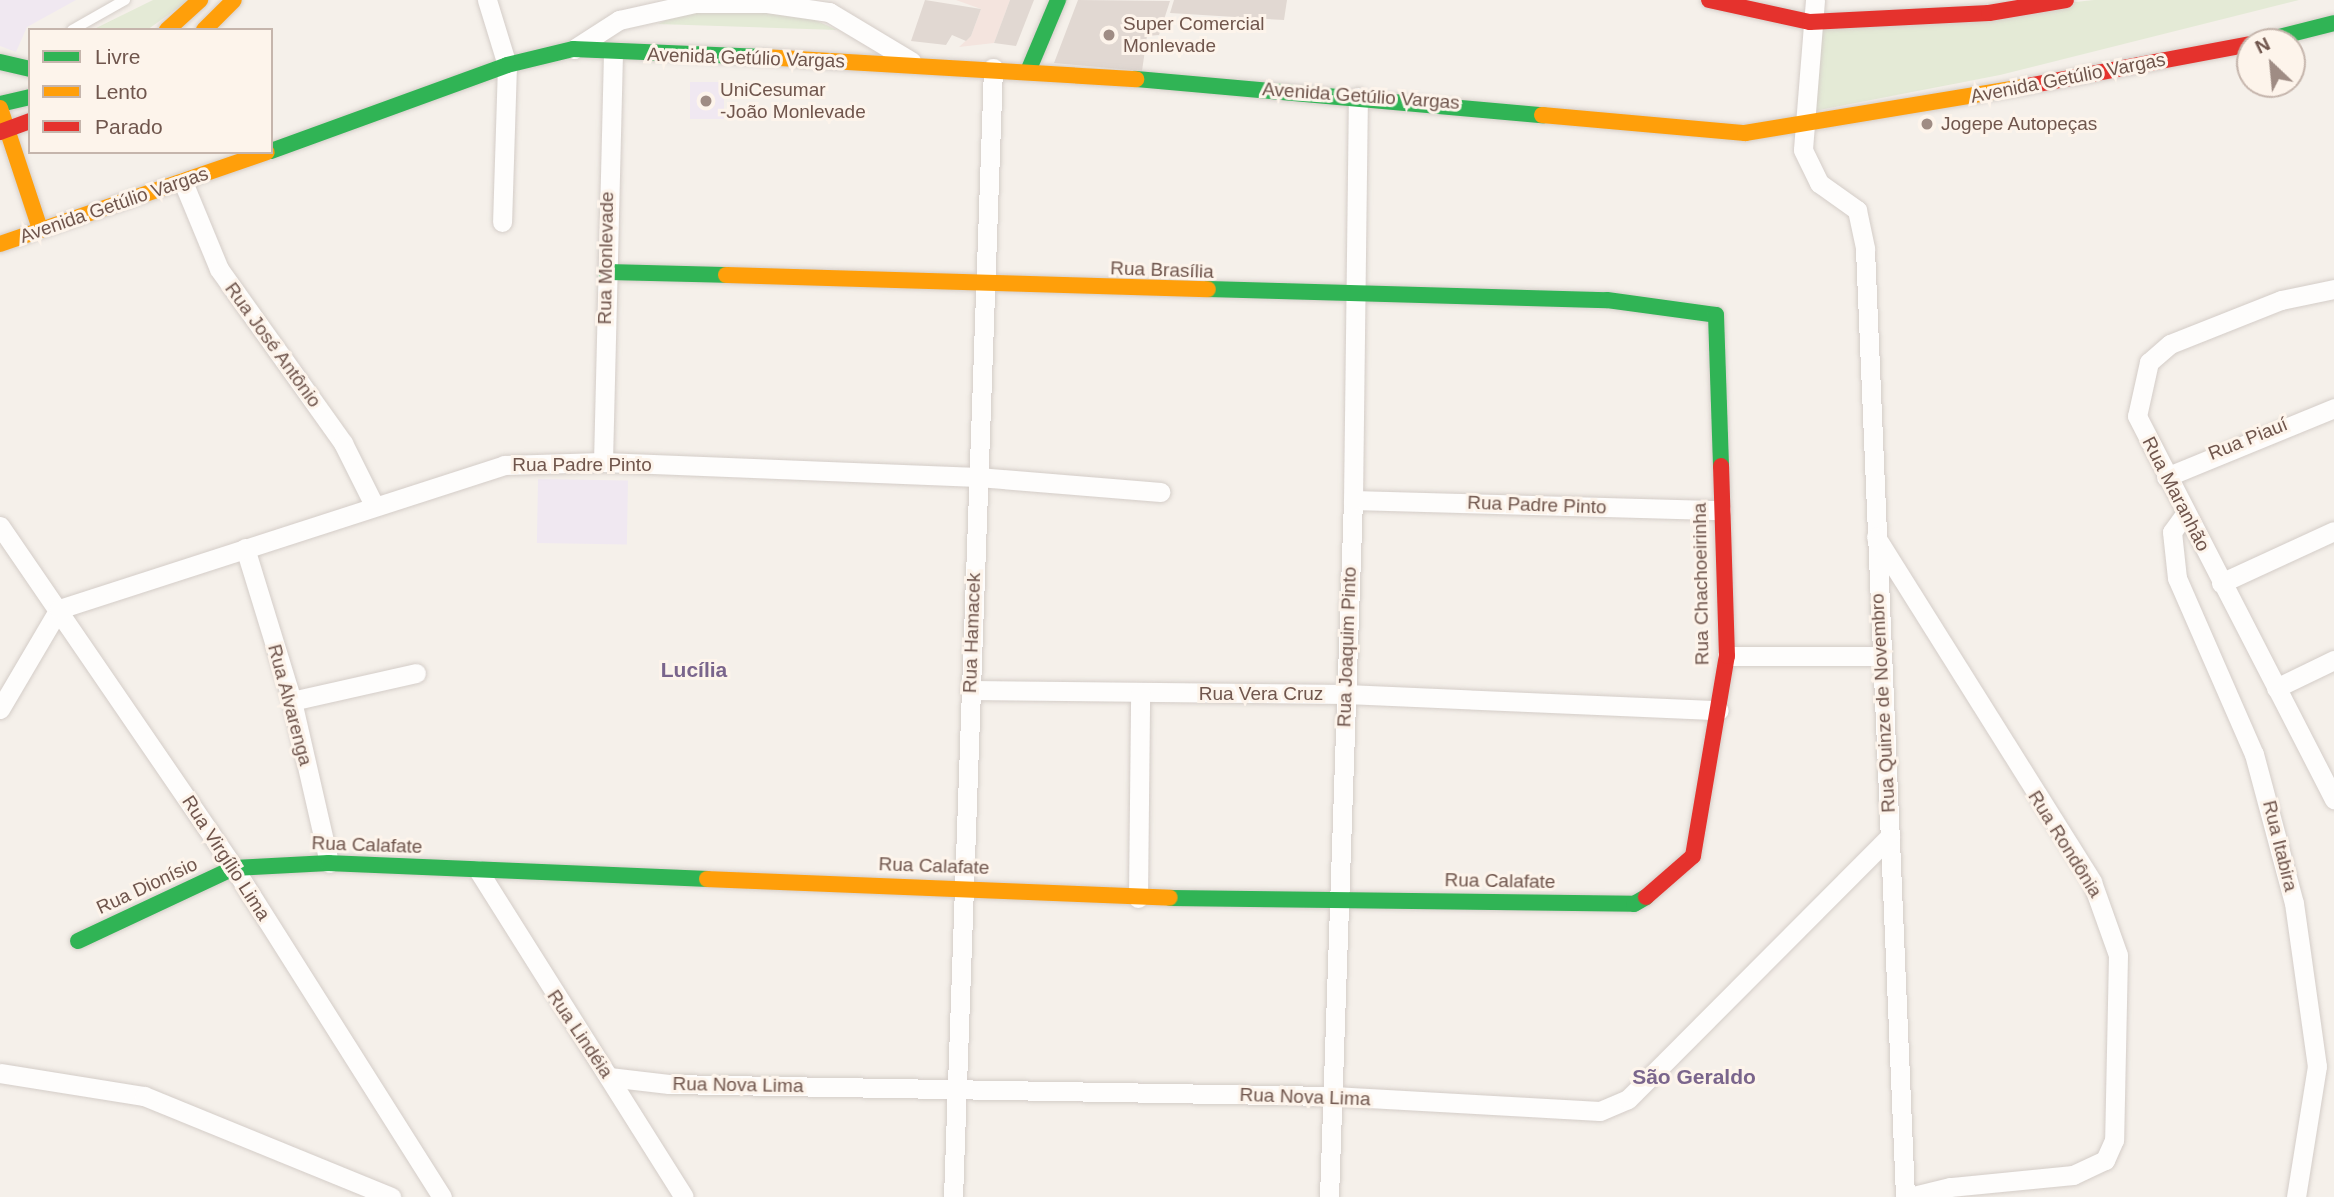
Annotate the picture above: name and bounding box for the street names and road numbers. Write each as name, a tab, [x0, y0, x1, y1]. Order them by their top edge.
street label: Avenida Getúlio Vargas	[647, 43, 845, 73]
street label: Avenida Getúlio Vargas	[1969, 48, 2167, 108]
street label: Avenida Getúlio Vargas	[1262, 78, 1460, 114]
street label: Avenida Getúlio Vargas	[17, 162, 211, 248]
street label: Rua Monlevade	[593, 191, 619, 325]
street label: Rua Brasília	[1110, 257, 1214, 283]
street label: Rua José Antônio	[220, 278, 326, 412]
street label: Rua Piauí	[2205, 413, 2291, 465]
street label: Rua Maranhão	[2137, 433, 2215, 555]
street label: Rua Padre Pinto	[512, 454, 652, 476]
street label: Rua Padre Pinto	[1467, 491, 1607, 519]
street label: Rua Chachoeirinha	[1688, 502, 1714, 666]
street label: Rua Joaquim Pinto	[1333, 566, 1361, 728]
street label: Rua Hamacek	[959, 572, 985, 694]
street label: Rua Quinze de Novembro	[1866, 593, 1900, 813]
street label: Rua Alvarenga	[263, 641, 317, 769]
street label: Rua Vera Cruz	[1199, 683, 1323, 705]
street label: Rua Rondônia	[2023, 786, 2107, 902]
street label: Rua Virgílio Lima	[177, 791, 275, 925]
street label: Rua Itabira	[2258, 798, 2302, 894]
street label: Rua Calafate	[311, 832, 423, 858]
street label: Rua Dionísio	[93, 853, 201, 919]
street label: Rua Calafate	[878, 853, 990, 879]
street label: Rua Calafate	[1444, 869, 1556, 893]
street label: Rua Lindéia	[542, 986, 618, 1082]
street label: Rua Nova Lima	[672, 1072, 804, 1098]
street label: Rua Nova Lima	[1239, 1083, 1371, 1111]

